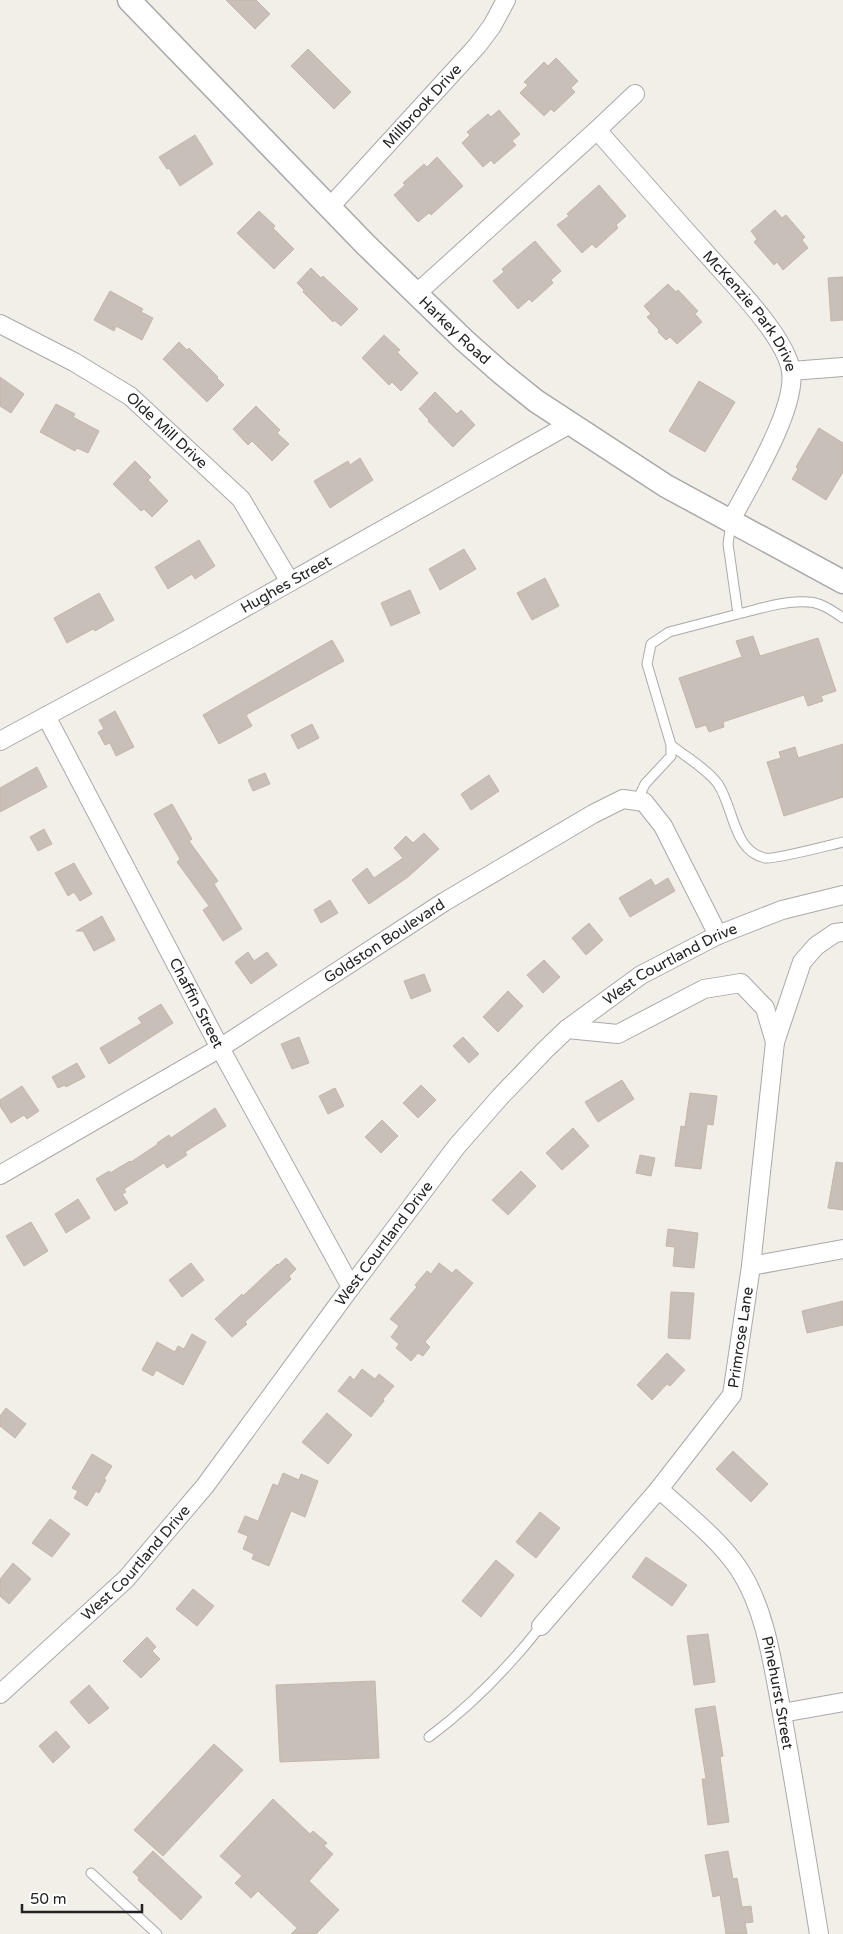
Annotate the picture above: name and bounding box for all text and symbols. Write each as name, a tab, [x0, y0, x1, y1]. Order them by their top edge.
street label: Millbrook Drive	[379, 60, 465, 152]
street label: McKenzie Park Drive	[699, 247, 800, 373]
street label: Harkey Road	[415, 292, 494, 368]
street label: Olde Mill Drive	[123, 388, 211, 472]
street label: Hughes Street	[237, 551, 335, 617]
street label: Goldston Boulevard	[320, 895, 448, 987]
street label: West Courtland Drive	[599, 919, 740, 1009]
street label: Chaffin Street	[165, 955, 228, 1051]
street label: West Courtland Drive	[331, 1177, 436, 1309]
street label: Primrose Lane	[724, 1286, 757, 1389]
street label: West Courtland Drive	[78, 1501, 194, 1624]
street label: Pinehurst Street	[758, 1634, 797, 1751]
scale bar	[22, 1882, 142, 1914]
text: 50 m	[30, 1890, 67, 1908]

